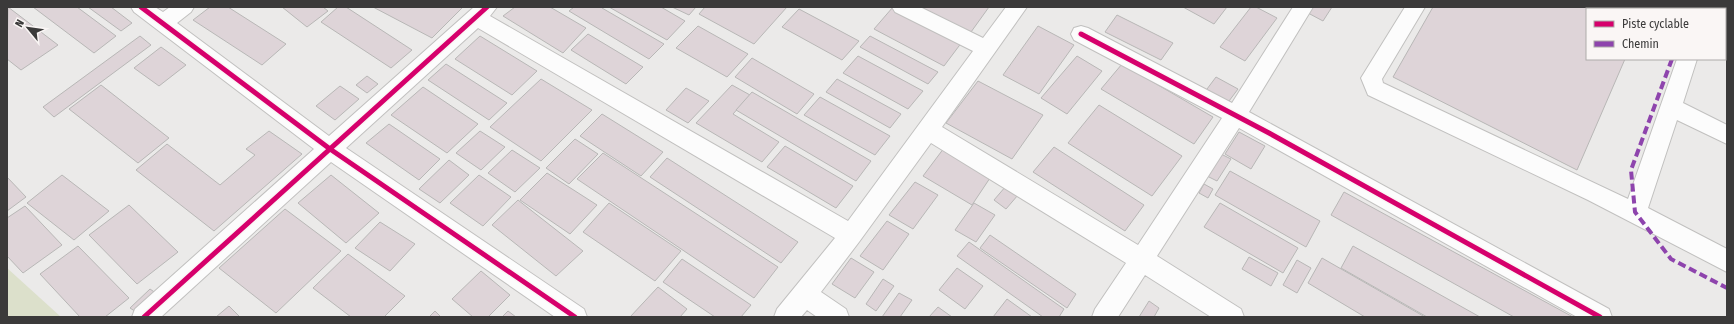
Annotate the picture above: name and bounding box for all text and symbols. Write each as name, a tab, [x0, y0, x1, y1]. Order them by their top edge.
north arrow	[8, 8, 48, 48]
legend	[1586, 8, 1726, 60]
text: N	[12, 17, 27, 29]
text: Piste cyclable	[1622, 17, 1689, 31]
text: Chemin	[1622, 37, 1659, 51]

